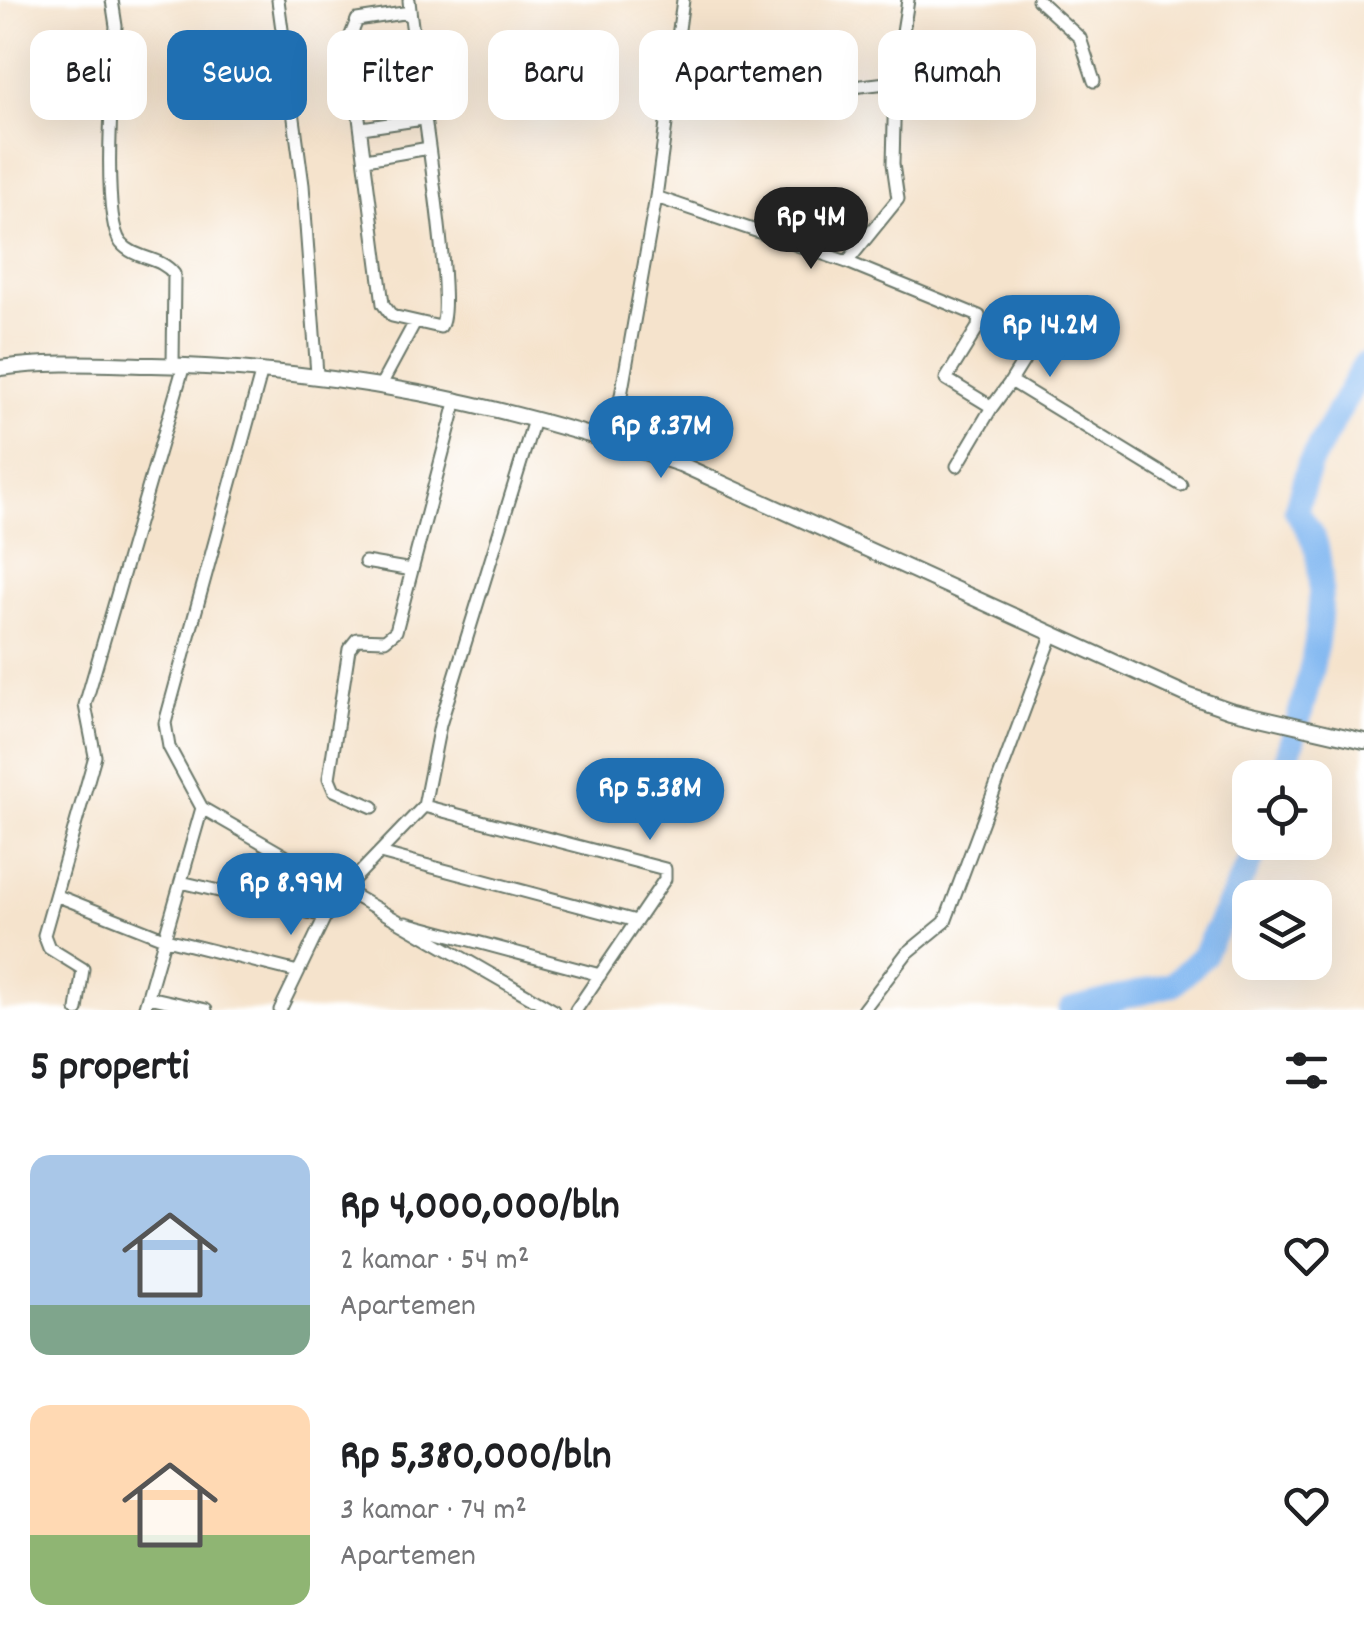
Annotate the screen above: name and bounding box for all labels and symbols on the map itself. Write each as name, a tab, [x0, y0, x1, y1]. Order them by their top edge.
pin: Rp 4M	[741, 187, 881, 272]
pin: Rp 14.2M	[947, 295, 1153, 380]
pin: Rp 8.37M	[558, 396, 764, 481]
pin: Rp 5.38M	[547, 758, 753, 843]
pin: Rp 8.99M	[188, 853, 394, 938]

